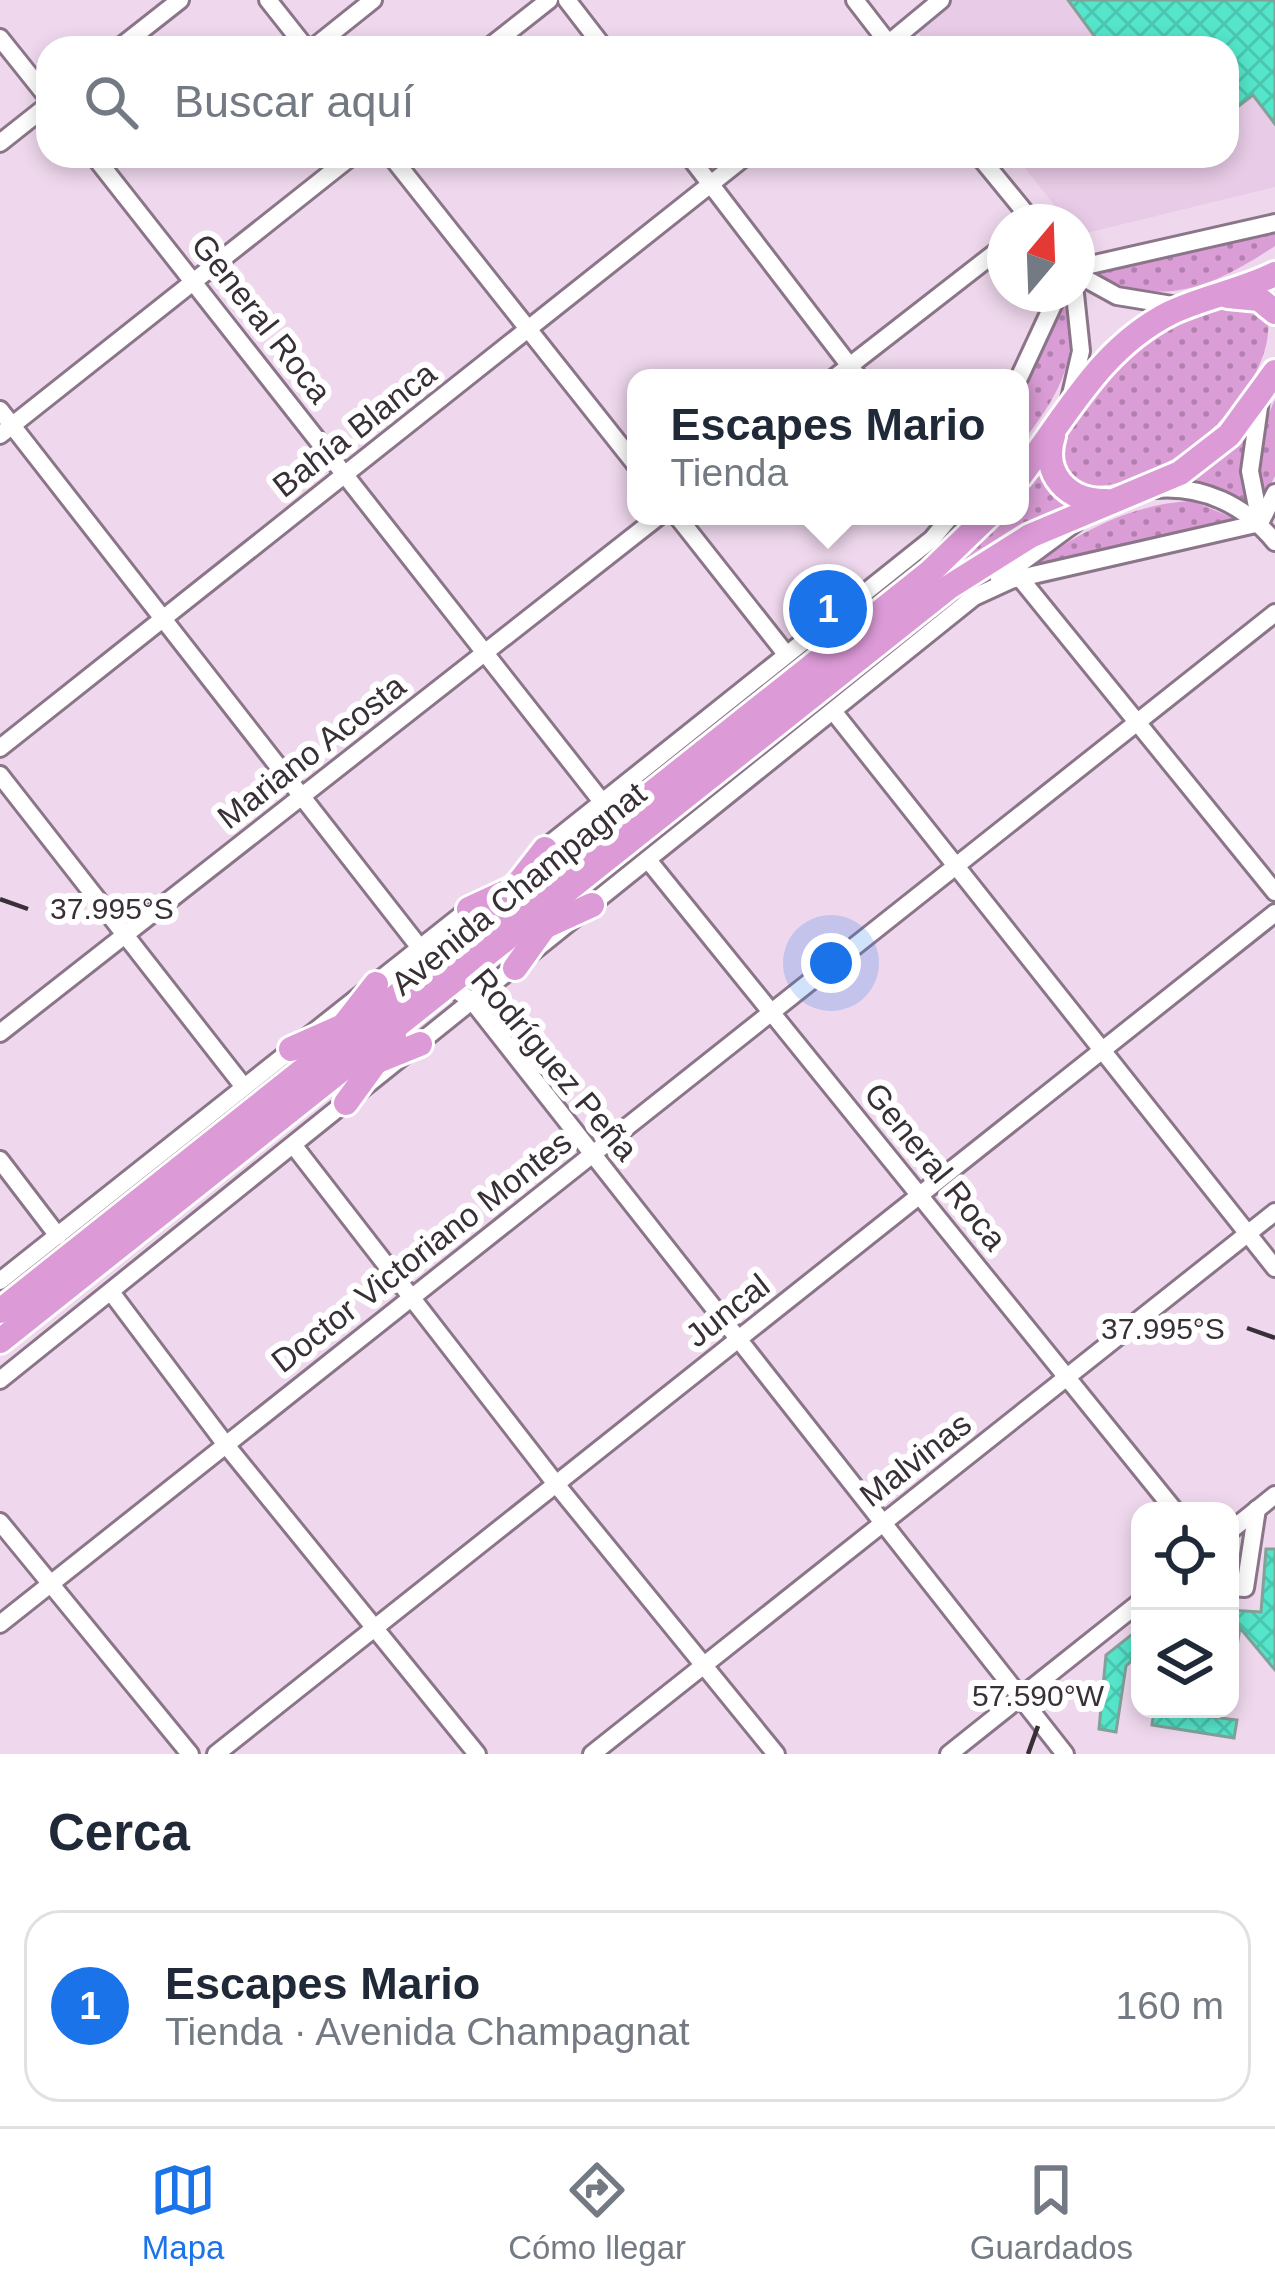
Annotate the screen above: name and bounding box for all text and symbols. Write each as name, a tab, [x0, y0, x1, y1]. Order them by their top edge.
search box	[36, 36, 1239, 168]
icon: search	[78, 69, 144, 135]
text: Buscar aquí	[174, 76, 414, 127]
north arrow	[987, 204, 1095, 312]
street label: General Roca	[184, 227, 339, 410]
street label: Bahía Blanca	[266, 354, 444, 504]
popup	[627, 369, 1029, 525]
text: Escapes Mario	[670, 399, 986, 450]
text: Tienda	[670, 451, 788, 494]
pin: 1	[789, 564, 867, 654]
street label: Mariano Acosta	[210, 666, 413, 836]
street label: Avenida Champagnat	[384, 774, 653, 1002]
text: 37.995°S	[50, 892, 174, 925]
your location	[801, 933, 861, 993]
street label: Rodríguez Peña	[464, 961, 646, 1168]
street label: General Roca	[857, 1076, 1014, 1258]
street label: Doctor Victoriano Montes	[264, 1123, 578, 1380]
street label: Juncal	[678, 1266, 776, 1354]
text: 37.995°S	[1101, 1312, 1225, 1345]
street label: Malvinas	[853, 1405, 978, 1514]
map controls	[1131, 1502, 1239, 1718]
button: locate	[1131, 1502, 1239, 1610]
button: layers	[1131, 1610, 1239, 1718]
text: 57.590°W	[972, 1679, 1105, 1712]
text: Cerca	[48, 1804, 190, 1861]
text: Escapes Mario	[165, 1958, 480, 2009]
text: 1	[79, 1984, 101, 2027]
text: 160 m	[1116, 1984, 1224, 2027]
text: Tienda · Avenida Champagnat	[165, 2010, 690, 2053]
tab: Mapa	[142, 2157, 224, 2267]
tab: Cómo llegar	[508, 2157, 686, 2267]
tab: Guardados	[970, 2157, 1133, 2267]

